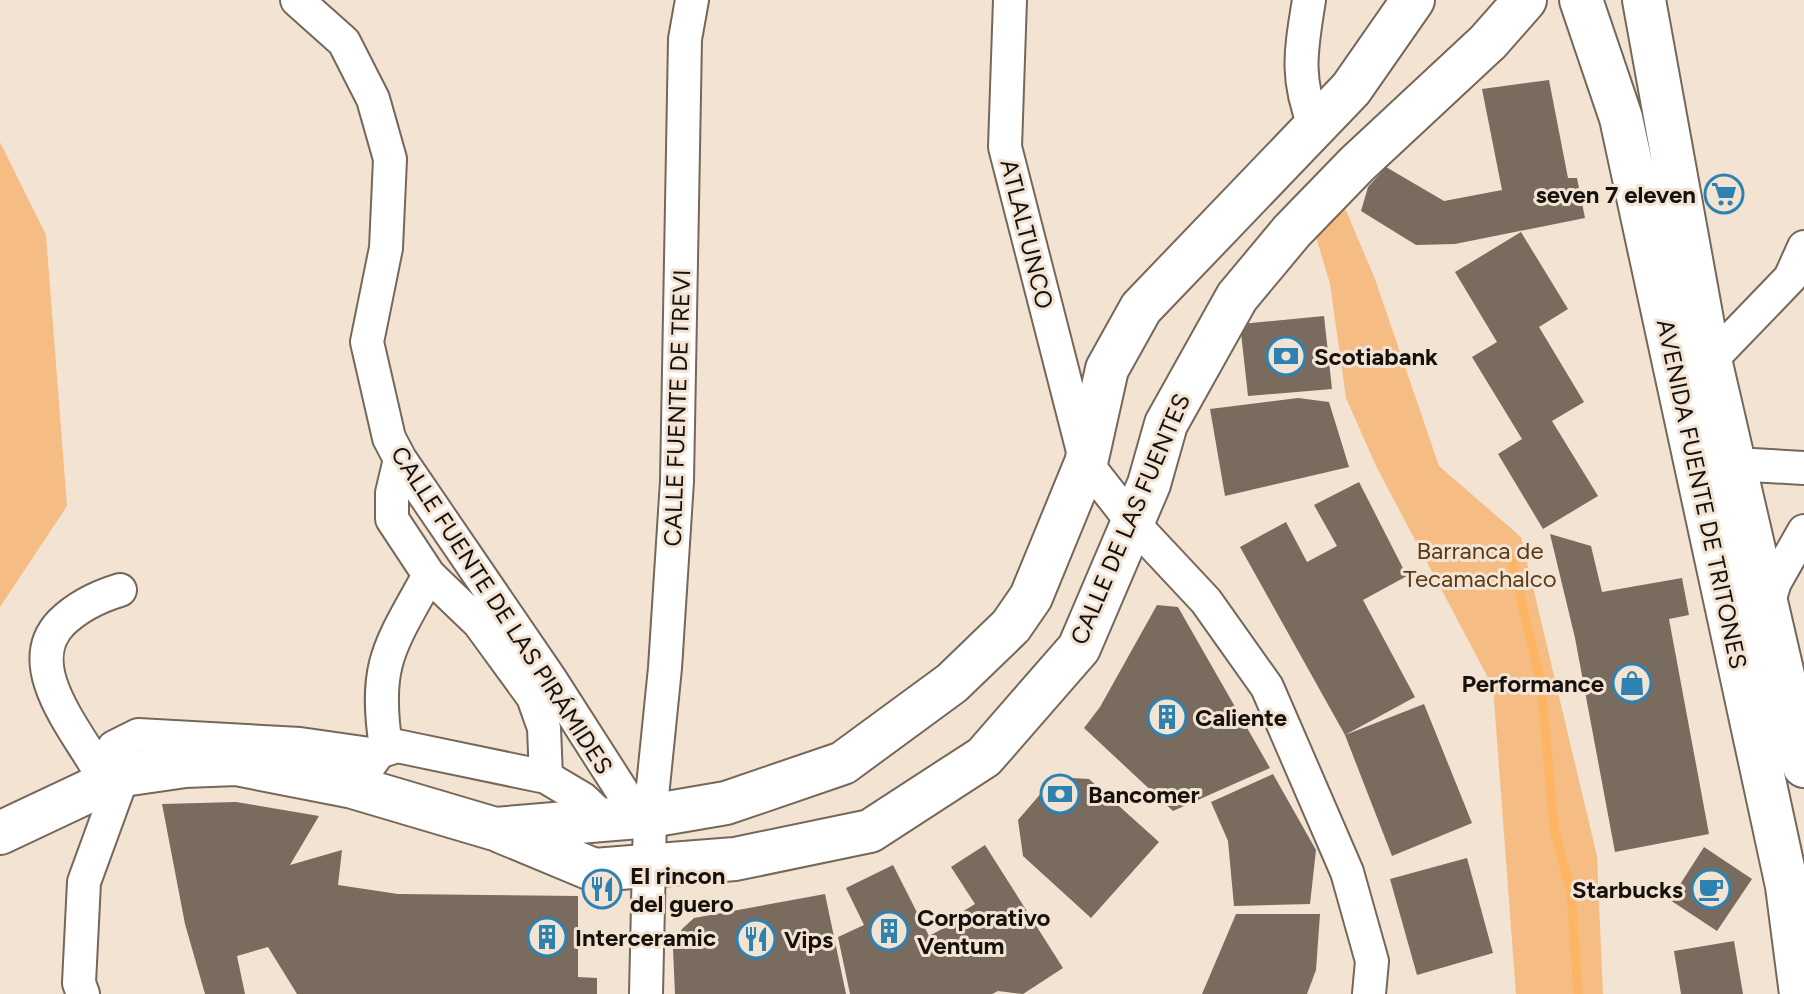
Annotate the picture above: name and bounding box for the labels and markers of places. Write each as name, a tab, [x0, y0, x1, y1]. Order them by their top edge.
supermarket icon: seven 7 eleven	[1703, 173, 1745, 215]
place label: seven 7 eleven	[1536, 180, 1696, 209]
bank icon: Scotiabank	[1265, 335, 1307, 377]
place label: Scotiabank	[1314, 342, 1438, 371]
shop icon: Performance	[1611, 662, 1653, 704]
place label: Performance	[1461, 669, 1604, 698]
building icon: Caliente	[1146, 696, 1188, 738]
place label: Caliente	[1195, 703, 1287, 732]
bank icon: Bancomer	[1039, 773, 1081, 815]
place label: Bancomer	[1088, 780, 1199, 809]
place label: El rincon del guero	[630, 861, 734, 918]
restaurant icon: El rincon del guero	[581, 868, 623, 910]
cafe icon: Starbucks	[1690, 868, 1732, 910]
place label: Starbucks	[1572, 875, 1683, 904]
place label: Corporativo Ventum	[917, 903, 1051, 960]
building icon: Corporativo Ventum	[868, 910, 910, 952]
building icon: Interceramic	[526, 916, 568, 958]
restaurant icon: Vips	[735, 918, 777, 960]
place label: Interceramic	[575, 923, 716, 952]
place label: Vips	[784, 925, 833, 954]

